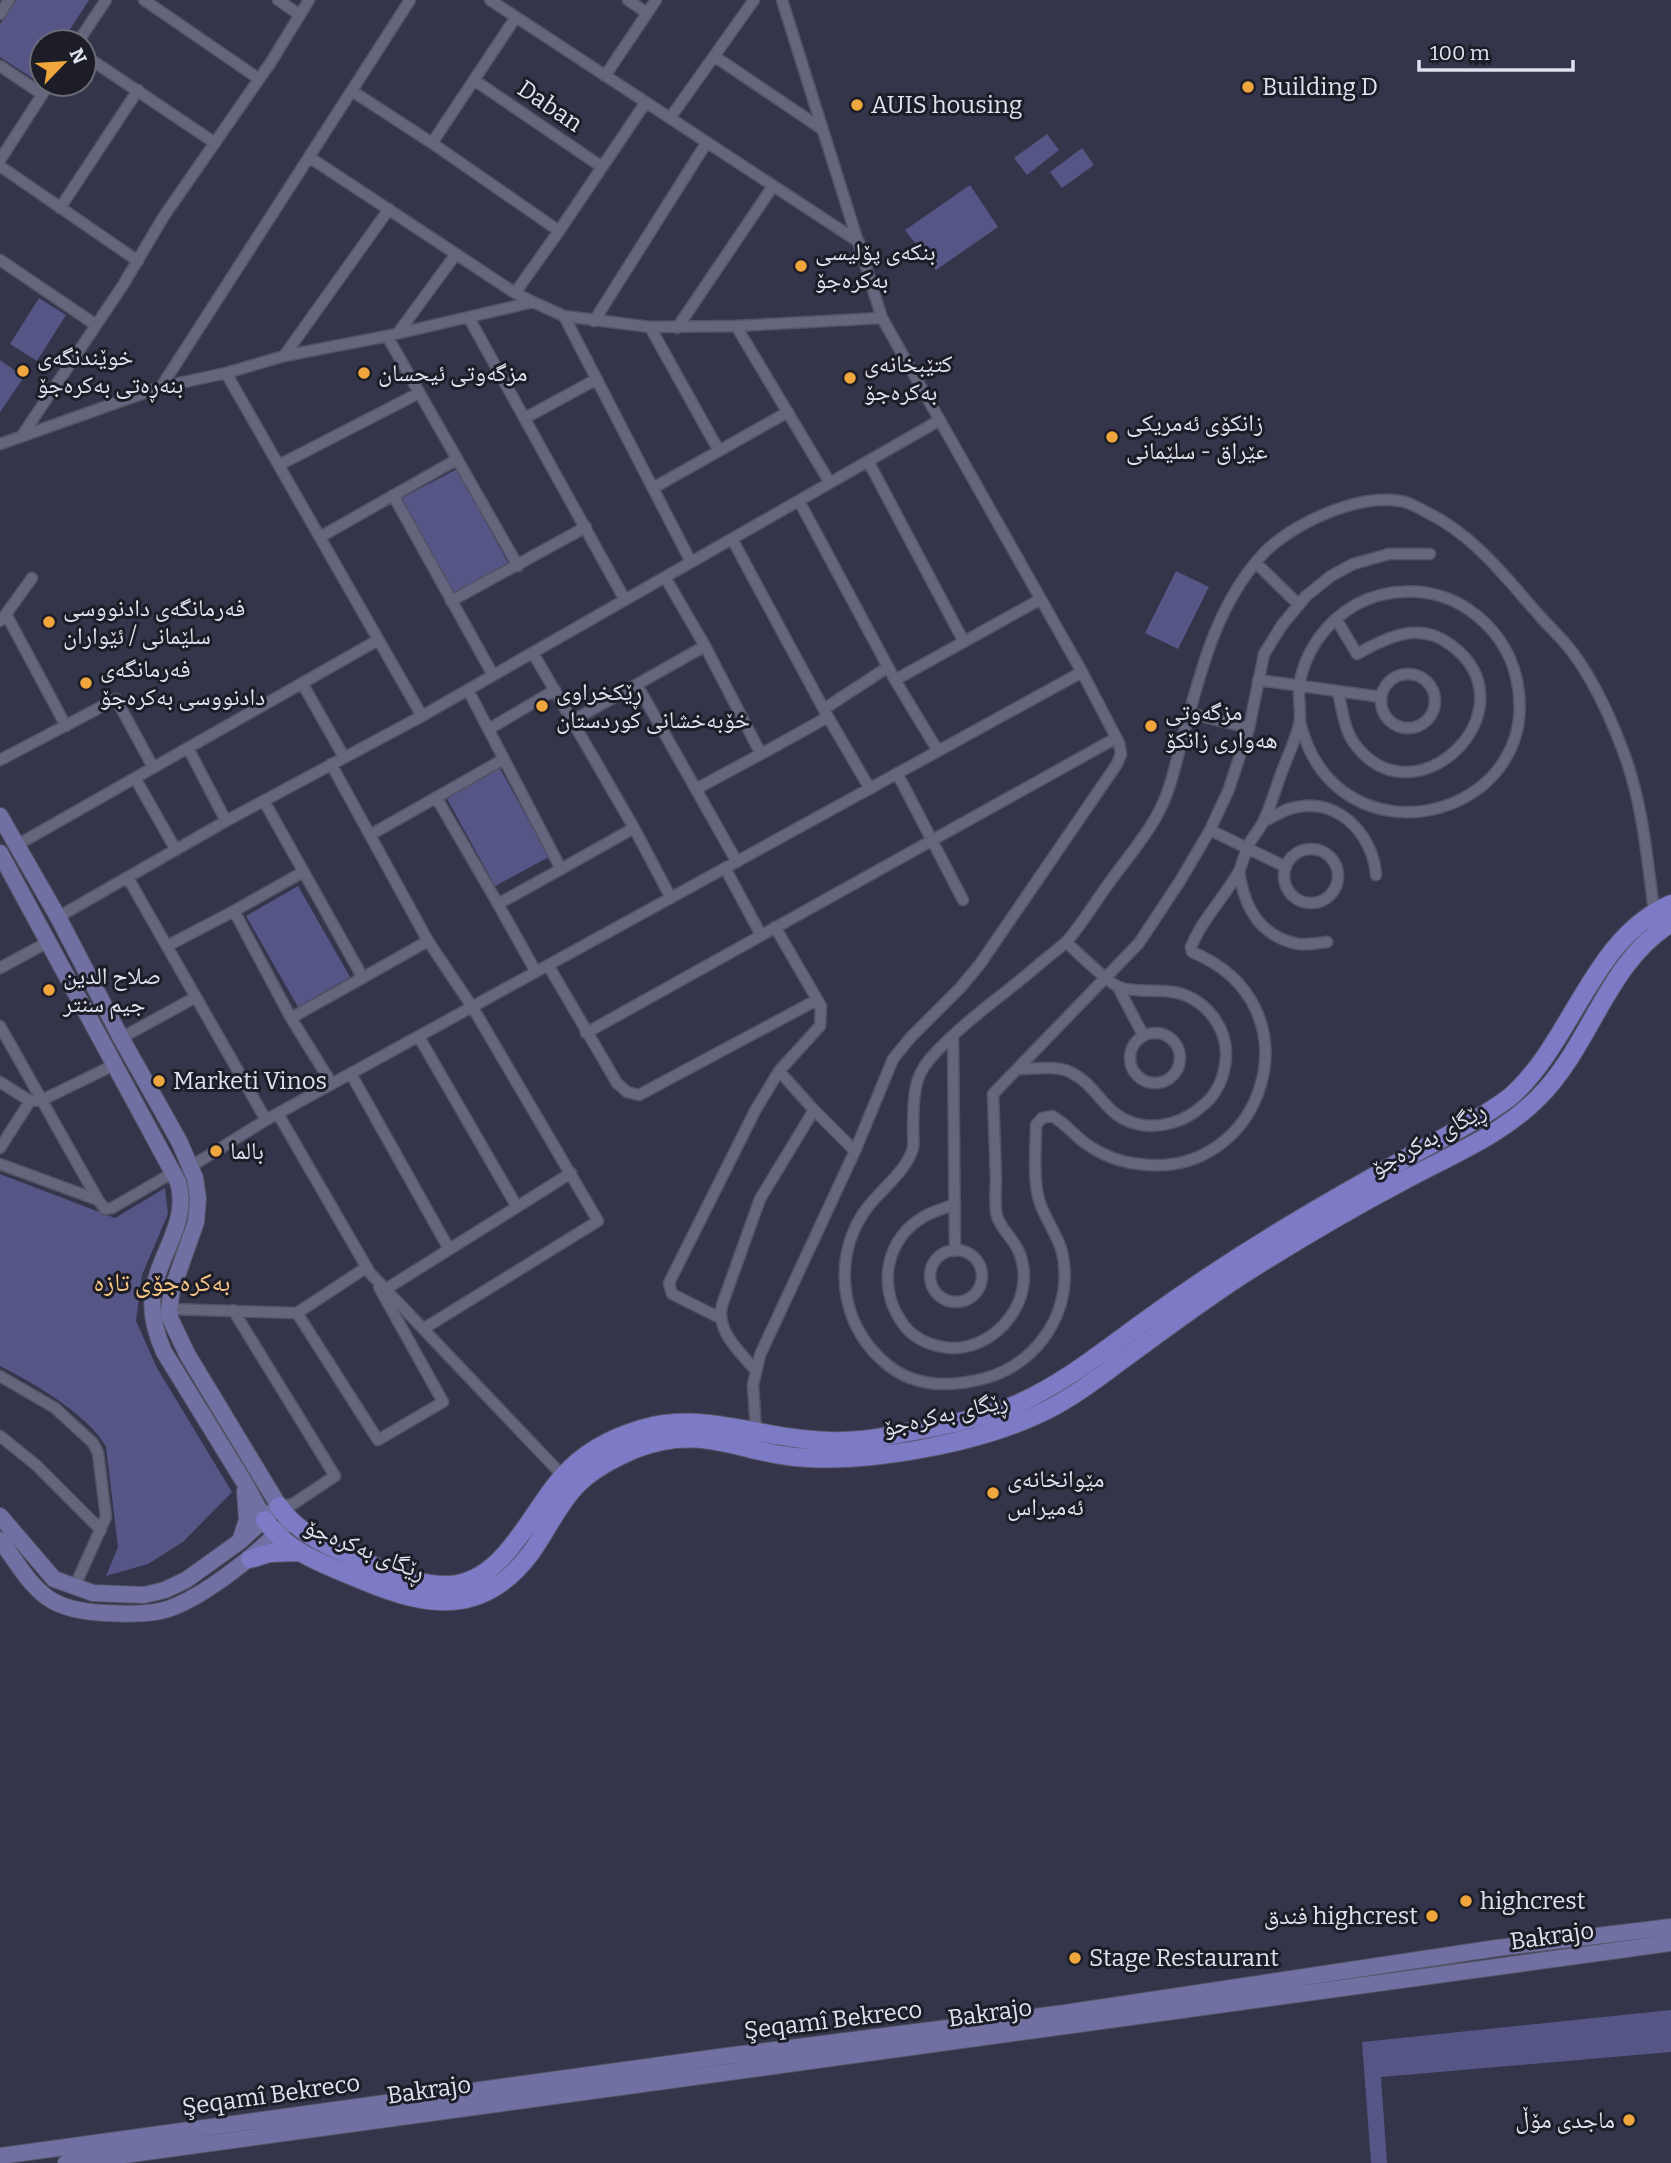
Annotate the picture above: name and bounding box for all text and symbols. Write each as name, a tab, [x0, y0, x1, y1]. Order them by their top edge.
north arrow	[28, 28, 98, 98]
scale bar	[1419, 28, 1573, 72]
text: 100 m	[1430, 40, 1490, 66]
text: N	[64, 45, 92, 68]
place label: Building D	[1262, 73, 1378, 101]
street label: Daban	[512, 74, 588, 138]
marker: Building D	[1240, 79, 1256, 95]
place label: AUIS housing	[871, 91, 1022, 119]
marker: AUIS housing	[849, 97, 865, 113]
place label: بنکەی پۆلیسی بەکرەجۆ	[815, 238, 936, 294]
marker: بنکەی پۆلیسی بەکرەجۆ	[793, 258, 809, 274]
place label: خوێندنگەی بنەڕەتی بەکرەجۆ	[37, 343, 183, 403]
place label: کتێبخانەی بەکرەجۆ	[864, 350, 953, 406]
place label: مزگەوتی ئیحسان	[378, 359, 527, 387]
marker: خوێندنگەی بنەڕەتی بەکرەجۆ	[15, 363, 31, 379]
marker: مزگەوتی ئیحسان	[356, 365, 372, 381]
marker: کتێبخانەی بەکرەجۆ	[842, 370, 858, 386]
place label: زانکۆی ئەمریکی عێراق - سلێمانی	[1126, 409, 1268, 465]
marker: زانکۆی ئەمریکی عێراق - سلێمانی	[1104, 429, 1120, 445]
place label: فەرمانگەی دادنووسی سلێمانی / ئێواران	[63, 594, 245, 650]
marker: فەرمانگەی دادنووسی سلێمانی / ئێواران	[41, 614, 57, 630]
place label: فەرمانگەی دادنووسی بەکرەجۆ	[100, 655, 265, 711]
marker: فەرمانگەی دادنووسی بەکرەجۆ	[78, 675, 94, 691]
place label: ڕێکخراوی خۆبەخشانی کوردستان	[556, 678, 750, 734]
marker: ڕێکخراوی خۆبەخشانی کوردستان	[534, 698, 550, 714]
place label: مزگەوتی هەواری زانکۆ	[1165, 698, 1278, 754]
marker: مزگەوتی هەواری زانکۆ	[1143, 718, 1159, 734]
place label: صلاح الدين جيم سنتر	[62, 962, 161, 1020]
marker: صلاح الدين جيم سنتر	[41, 982, 57, 998]
place label: Marketi Vinos	[173, 1067, 327, 1095]
marker: Marketi Vinos	[151, 1073, 167, 1089]
street label: ڕێگای بەکرەجۆ	[1365, 1096, 1493, 1186]
place label: بالما	[230, 1137, 264, 1165]
marker: بالما	[208, 1143, 224, 1159]
district label: بەکرەجۆی تازە	[94, 1267, 230, 1298]
street label: ڕێگای بەکرەجۆ	[880, 1386, 1011, 1446]
place label: مێوانخانەی ئەمیراس	[1007, 1465, 1104, 1521]
marker: مێوانخانەی ئەمیراس	[985, 1485, 1001, 1501]
street label: ڕێگای بەکرەجۆ	[299, 1512, 429, 1590]
place label: highcrest	[1480, 1887, 1586, 1915]
marker: highcrest	[1458, 1893, 1474, 1909]
place label: فندق highcrest	[1264, 1902, 1418, 1930]
marker: فندق highcrest	[1424, 1908, 1440, 1924]
street label: Bakrajo	[1508, 1916, 1596, 1956]
place label: Stage Restaurant	[1089, 1944, 1279, 1972]
marker: Stage Restaurant	[1067, 1950, 1083, 1966]
street label: Bakrajo	[946, 1993, 1034, 2033]
street label: Şeqamî Bekreco	[742, 1995, 924, 2045]
street label: Şeqamî Bekreco	[180, 2069, 362, 2121]
street label: Bakrajo	[385, 2070, 473, 2110]
place label: ماجدی مۆڵ	[1515, 2106, 1615, 2134]
marker: ماجدی مۆڵ	[1621, 2112, 1637, 2128]

